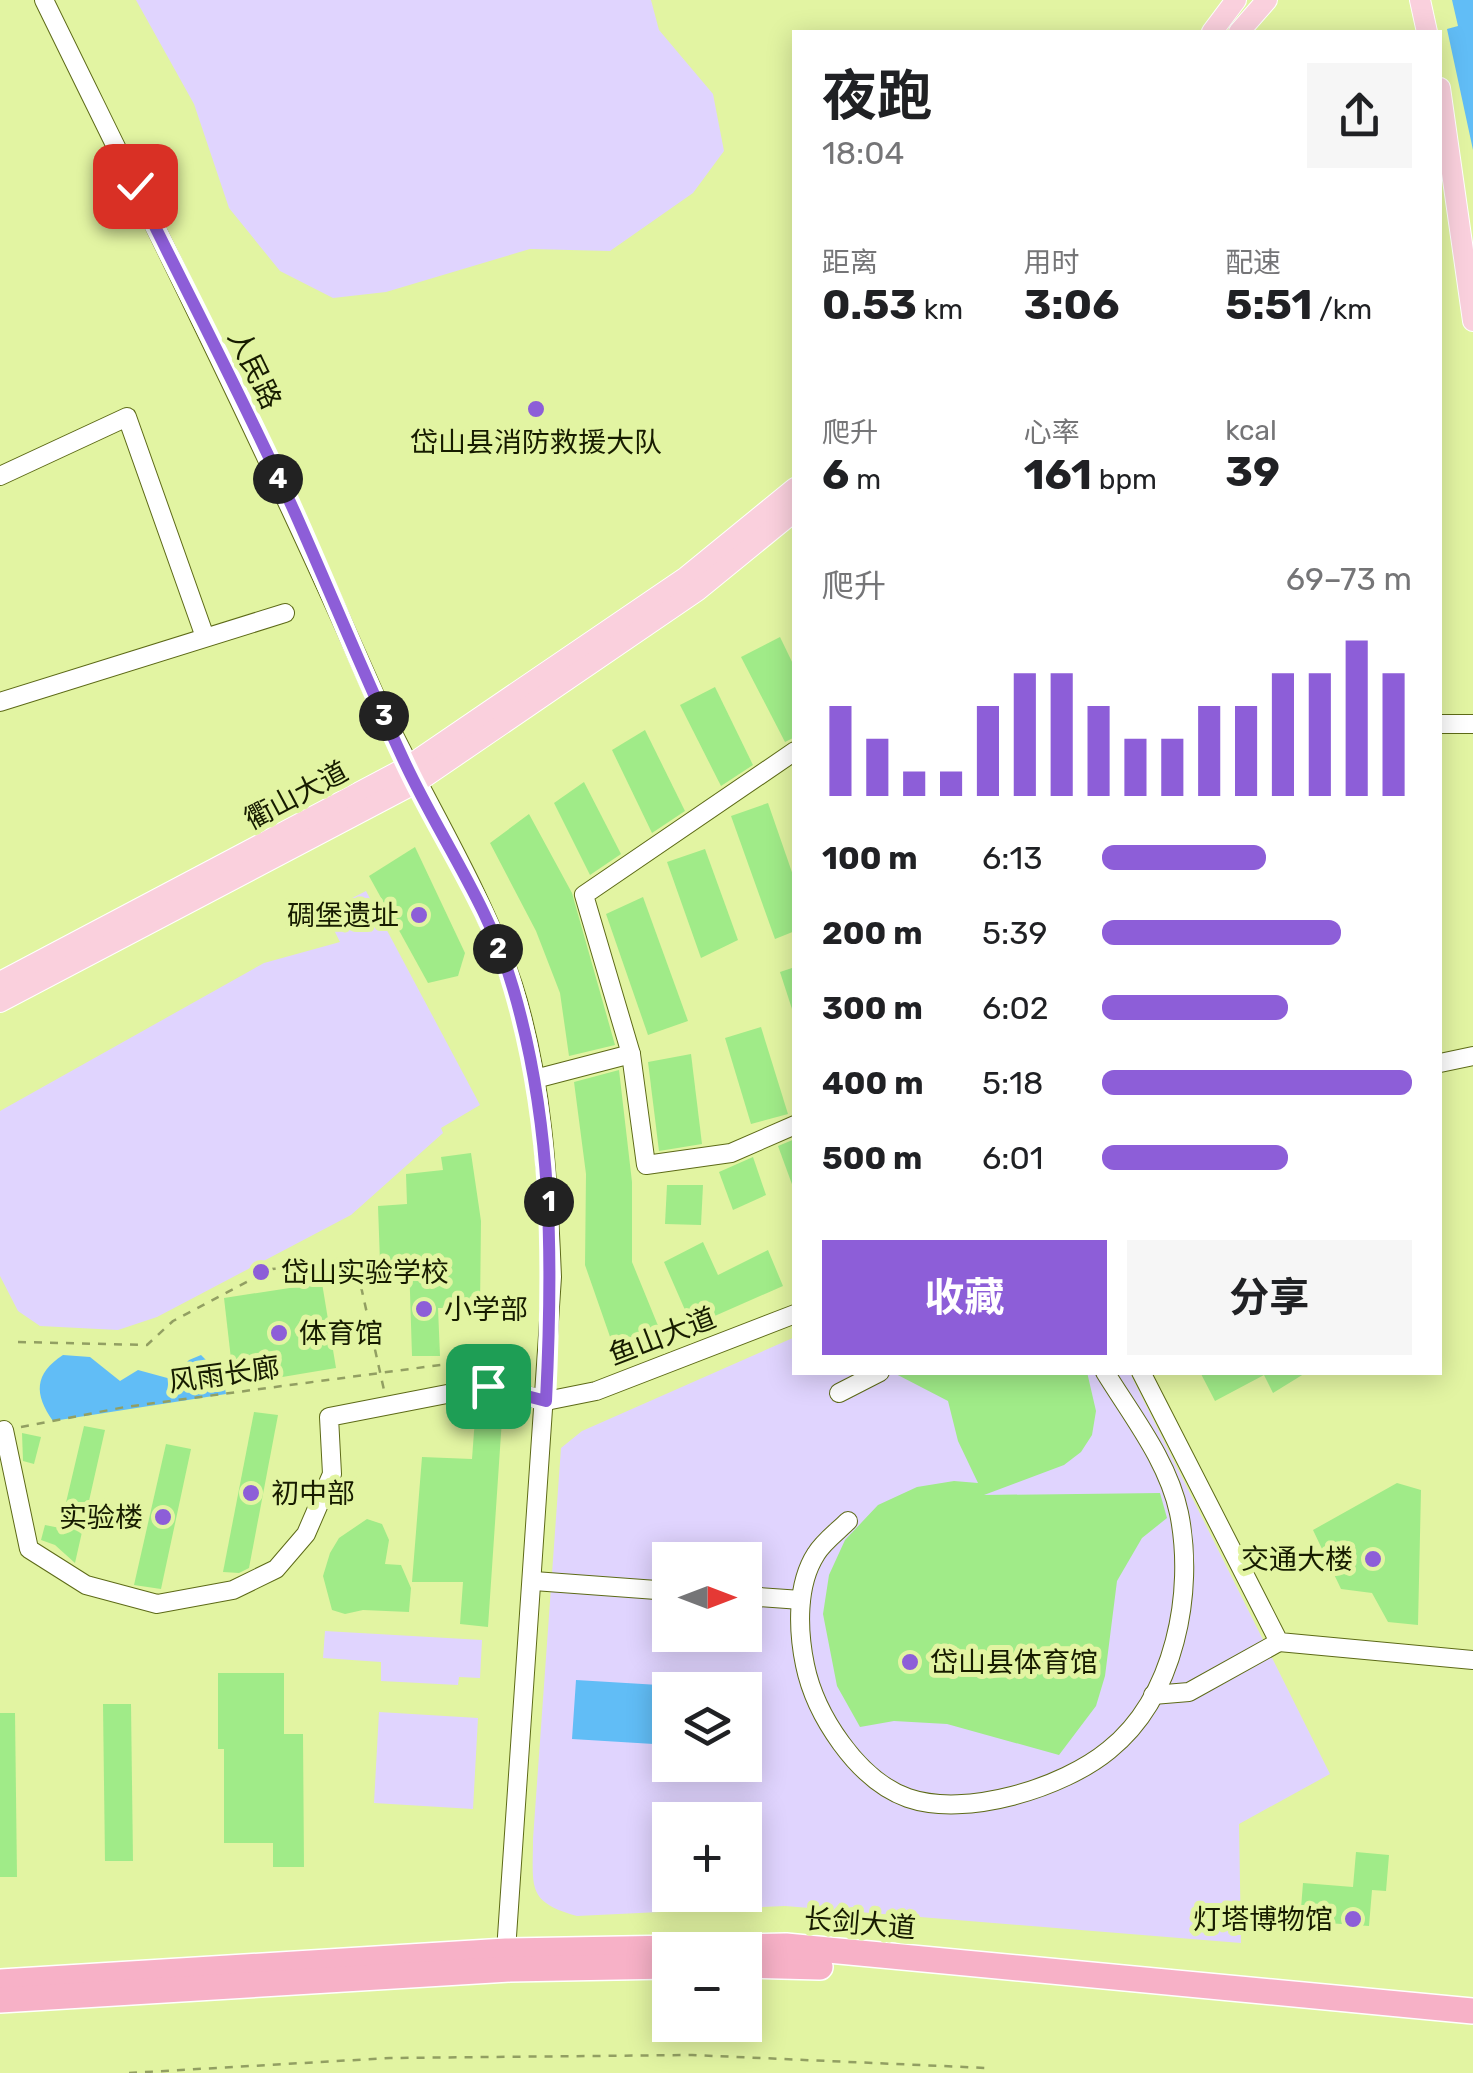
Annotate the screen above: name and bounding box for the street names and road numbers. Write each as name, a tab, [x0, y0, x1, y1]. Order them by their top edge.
street label: 人民路	[221, 324, 288, 414]
street label: 衢山大道	[239, 755, 353, 836]
street label: 鱼山大道	[604, 1301, 720, 1372]
street label: 风雨长廊	[166, 1350, 282, 1399]
street label: 长剑大道	[803, 1902, 917, 1945]

